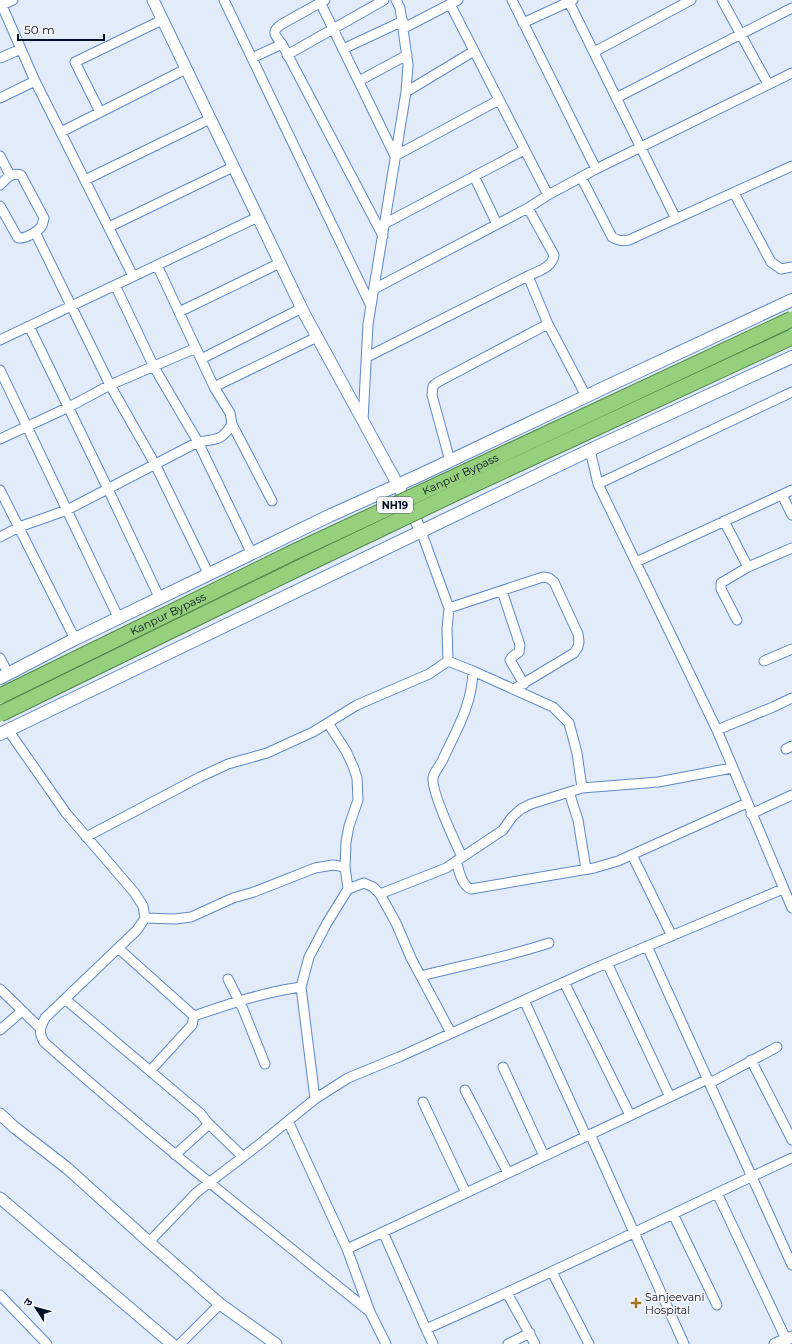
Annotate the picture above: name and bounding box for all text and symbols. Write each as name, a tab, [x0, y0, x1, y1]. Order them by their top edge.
scale bar	[18, 16, 104, 42]
text: 50 m	[24, 22, 55, 37]
street label: Kanpur Bypass	[420, 450, 501, 498]
road number: NH19	[377, 497, 413, 513]
street label: Kanpur Bypass	[128, 589, 209, 638]
north arrow	[16, 1288, 56, 1328]
place label: Sanjeevani Hospital	[645, 1290, 705, 1317]
text: उ	[20, 1295, 36, 1309]
marker: Sanjeevani Hospital	[630, 1297, 642, 1309]

